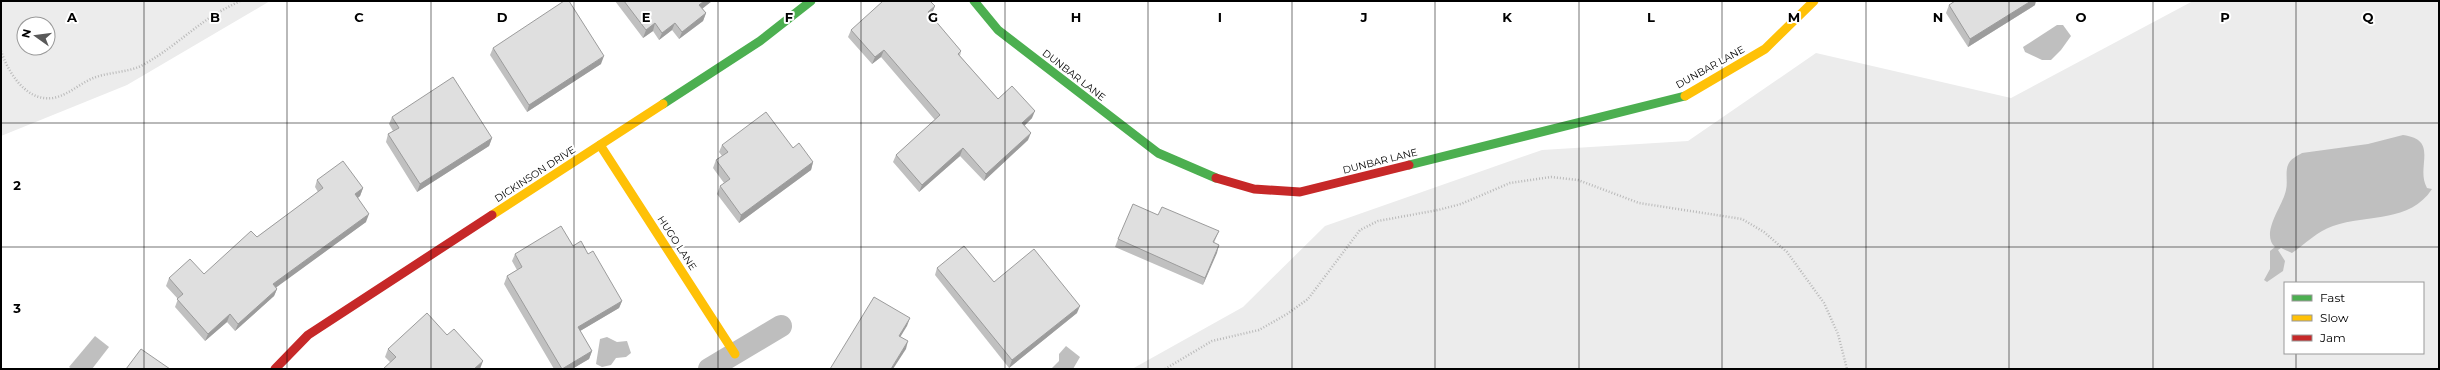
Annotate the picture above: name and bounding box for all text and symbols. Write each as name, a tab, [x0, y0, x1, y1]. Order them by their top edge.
text: A	[66, 9, 78, 25]
text: B	[210, 9, 220, 25]
text: C	[354, 9, 364, 25]
text: D	[497, 9, 508, 25]
text: E	[642, 9, 651, 25]
text: F	[785, 9, 793, 25]
text: G	[928, 9, 938, 25]
text: H	[1071, 9, 1081, 25]
text: I	[1218, 9, 1222, 25]
text: J	[1359, 9, 1368, 25]
text: K	[1502, 9, 1512, 25]
text: L	[1647, 9, 1655, 25]
text: M	[1788, 9, 1800, 25]
text: N	[1933, 9, 1943, 25]
text: O	[2076, 9, 2087, 25]
text: P	[2220, 9, 2230, 25]
text: Q	[2363, 9, 2374, 25]
north arrow	[16, 16, 56, 56]
text: N	[18, 28, 34, 40]
street label: DUNBAR LANE	[1673, 43, 1747, 91]
street label: DUNBAR LANE	[1040, 46, 1108, 104]
street label: DICKINSON DRIVE	[492, 143, 578, 205]
street label: DUNBAR LANE	[1341, 145, 1419, 177]
text: 2	[13, 177, 21, 193]
street label: HUGO LANE	[654, 213, 700, 273]
legend	[2284, 282, 2424, 354]
text: Fast	[2320, 290, 2345, 305]
text: 3	[12, 300, 21, 316]
text: Slow	[2320, 310, 2349, 325]
text: Jam	[2319, 330, 2346, 345]

